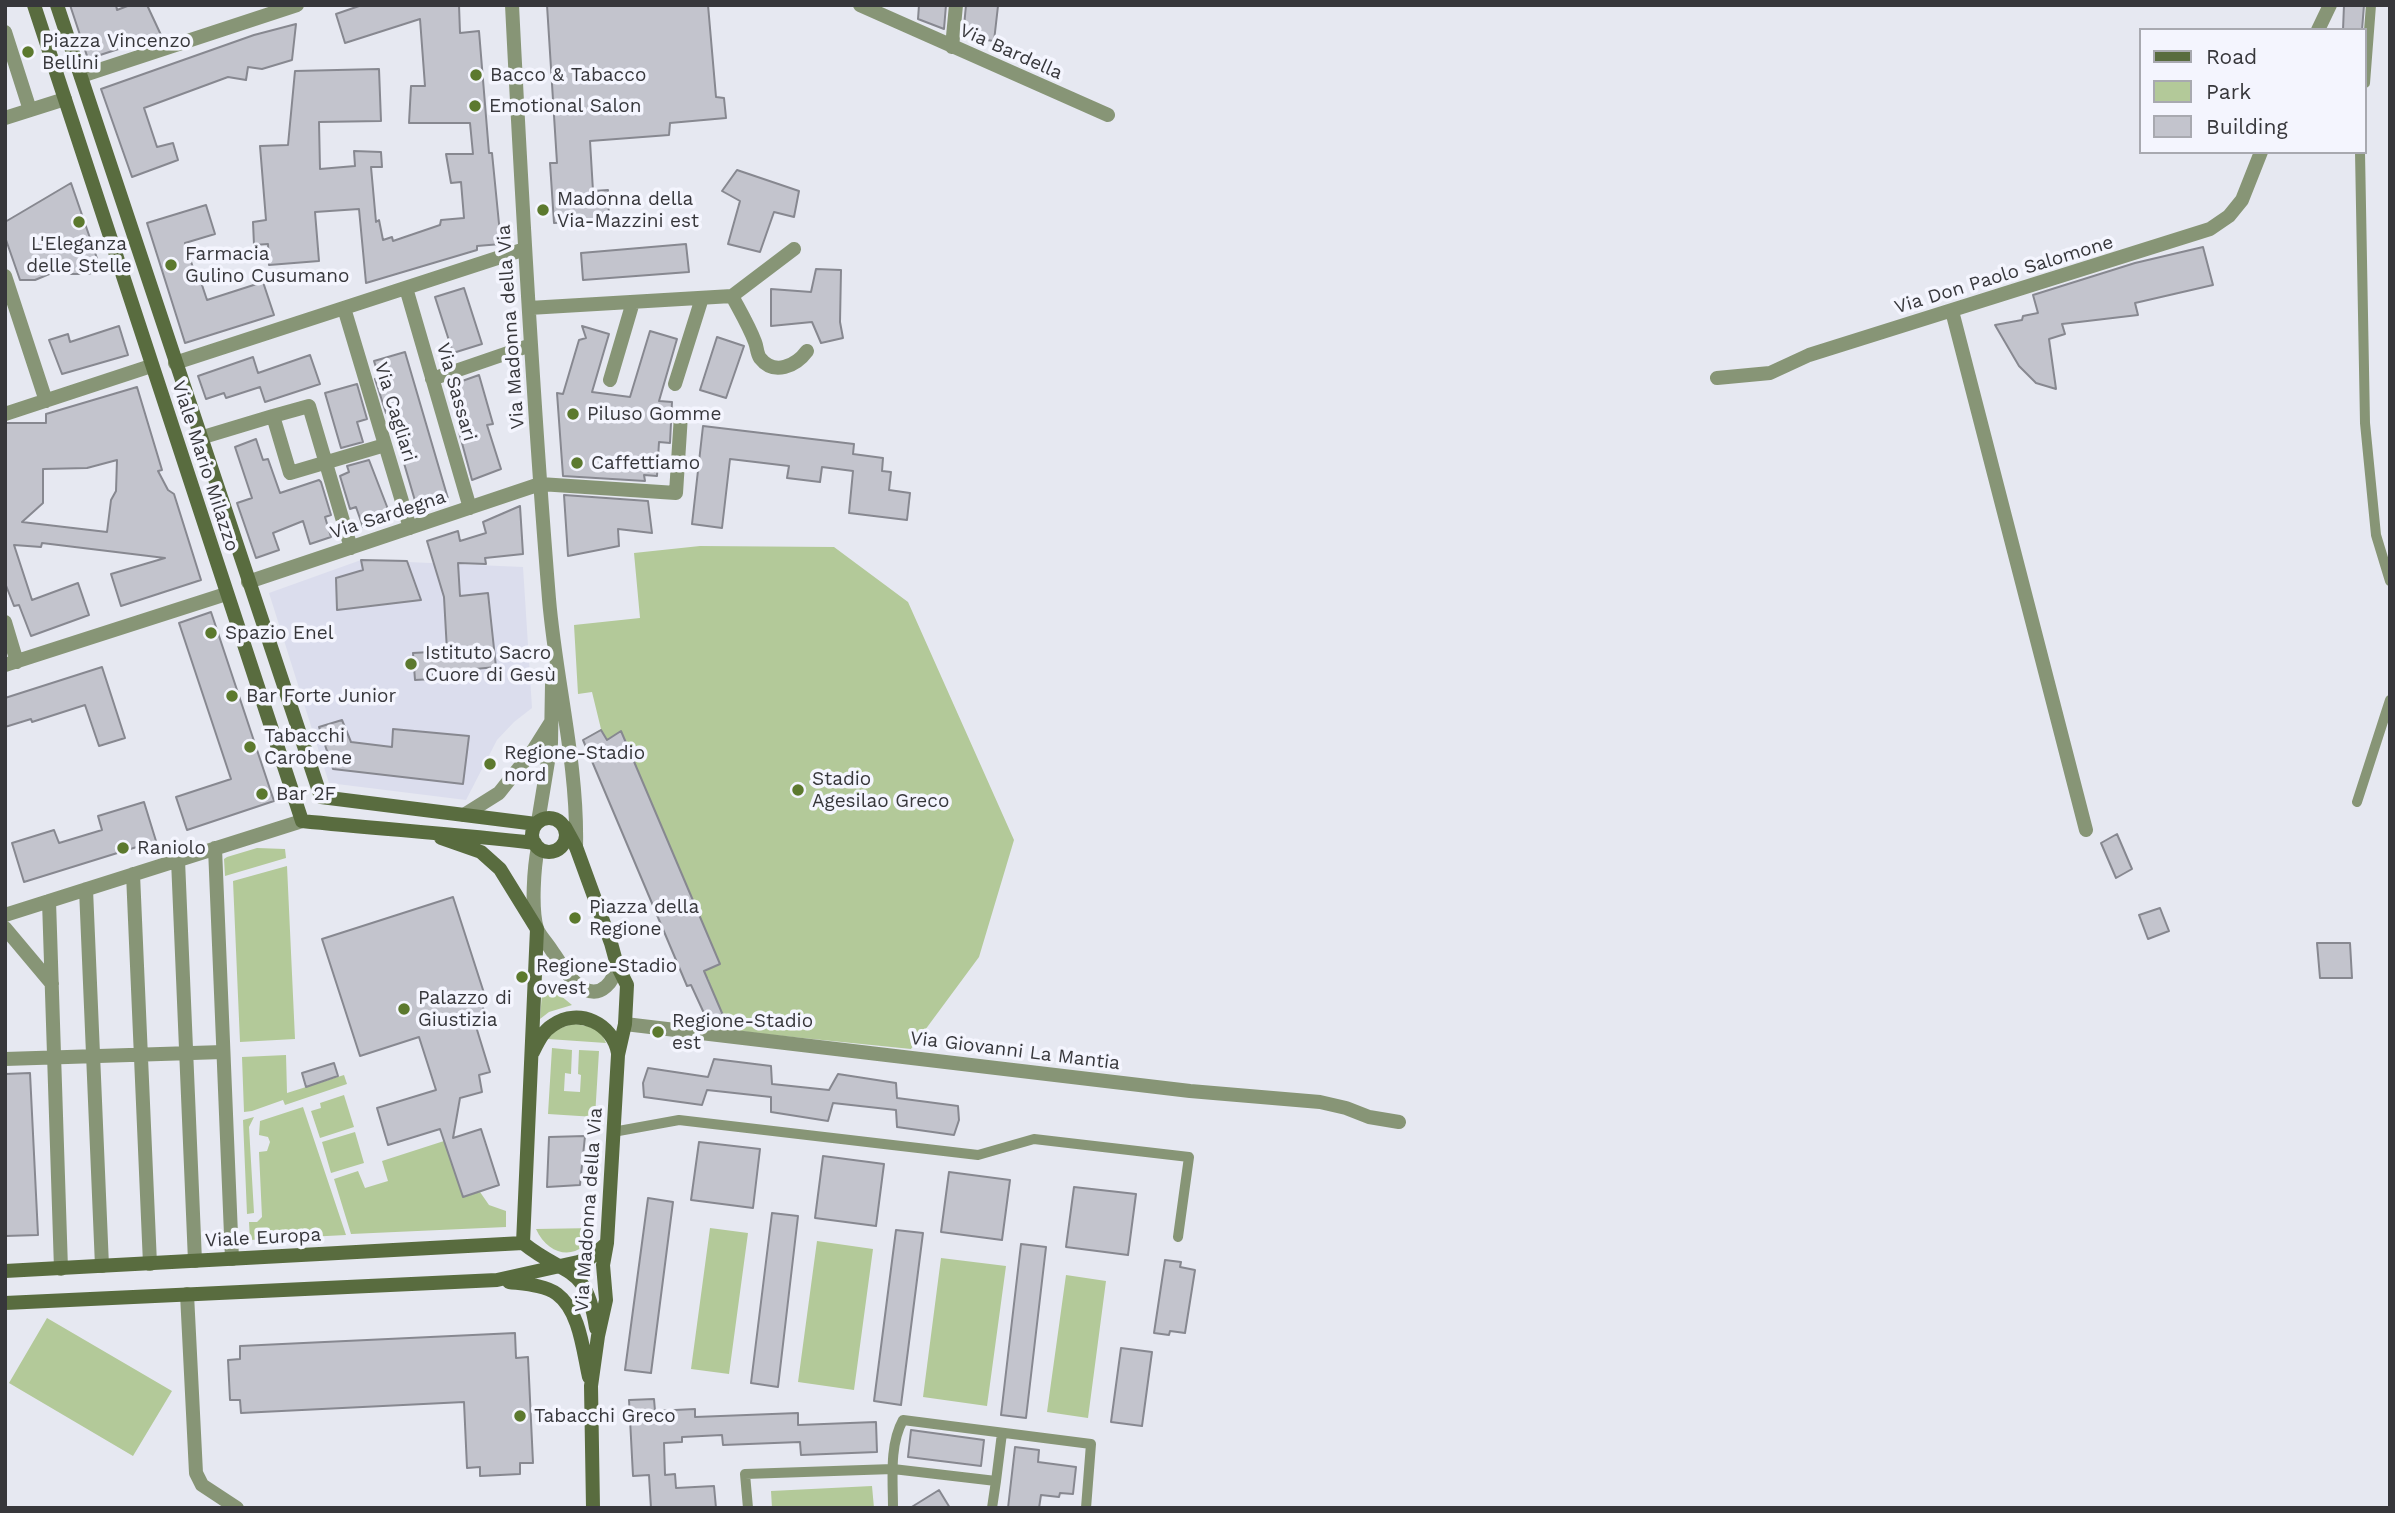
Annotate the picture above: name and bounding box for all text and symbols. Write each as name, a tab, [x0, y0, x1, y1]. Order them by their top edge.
street label: Via Bardella	[956, 19, 1066, 85]
legend	[2140, 28, 2367, 154]
place label: Piazza Vincenzo Bellini	[42, 30, 191, 74]
marker: Piazza Vincenzo Bellini	[20, 44, 36, 60]
text: Road	[2206, 44, 2257, 69]
place label: Bacco & Tabacco	[490, 64, 646, 86]
marker: Bacco & Tabacco	[468, 67, 484, 83]
text: Park	[2206, 79, 2251, 104]
place label: Emotional Salon	[489, 95, 641, 117]
marker: Emotional Salon	[467, 98, 483, 114]
text: Building	[2206, 114, 2288, 139]
place label: Madonna della Via-Mazzini est	[557, 188, 699, 232]
marker: Madonna della Via-Mazzini est	[535, 202, 551, 218]
marker: L'Eleganza delle Stelle	[71, 214, 87, 230]
street label: Via Madonna della Via	[492, 224, 530, 430]
street label: Via Don Paolo Salomone	[1892, 231, 2116, 319]
place label: L'Eleganza delle Stelle	[26, 233, 132, 277]
place label: Farmacia Gulino Cusumano	[185, 243, 350, 287]
marker: Farmacia Gulino Cusumano	[163, 257, 179, 273]
street label: Via Sassari	[431, 340, 481, 444]
street label: Via Cagliari	[369, 359, 421, 465]
street label: Viale Mario Milazzo	[167, 378, 243, 554]
place label: Piluso Gomme	[587, 403, 721, 425]
marker: Piluso Gomme	[565, 406, 581, 422]
place label: Caffettiamo	[591, 452, 700, 474]
marker: Caffettiamo	[569, 455, 585, 471]
street label: Via Sardegna	[327, 486, 449, 544]
place label: Spazio Enel	[225, 622, 333, 644]
marker: Spazio Enel	[203, 625, 219, 641]
place label: Istituto Sacro Cuore di Gesù	[425, 642, 556, 686]
marker: Istituto Sacro Cuore di Gesù	[403, 656, 419, 672]
place label: Bar Forte Junior	[246, 685, 396, 707]
marker: Bar Forte Junior	[224, 688, 240, 704]
place label: Tabacchi Carobene	[264, 725, 352, 769]
marker: Tabacchi Carobene	[242, 739, 258, 755]
place label: Regione-Stadio nord	[504, 742, 645, 786]
marker: Regione-Stadio nord	[482, 756, 498, 772]
place label: Stadio Agesilao Greco	[812, 768, 949, 812]
marker: Stadio Agesilao Greco	[790, 782, 806, 798]
place label: Bar 2F	[276, 783, 336, 805]
marker: Bar 2F	[254, 786, 270, 802]
place label: Raniolo	[137, 837, 206, 859]
marker: Raniolo	[115, 840, 131, 856]
place label: Piazza della Regione	[589, 896, 699, 940]
marker: Piazza della Regione	[567, 910, 583, 926]
place label: Regione-Stadio ovest	[536, 955, 677, 999]
marker: Regione-Stadio ovest	[514, 969, 530, 985]
place label: Palazzo di Giustizia	[418, 987, 512, 1031]
marker: Palazzo di Giustizia	[396, 1001, 412, 1017]
place label: Regione-Stadio est	[672, 1010, 813, 1054]
marker: Regione-Stadio est	[650, 1024, 666, 1040]
street label: Via Giovanni La Mantia	[909, 1027, 1121, 1075]
street label: Via Madonna della Via	[570, 1107, 608, 1313]
street label: Viale Europa	[204, 1224, 322, 1252]
place label: Tabacchi Greco	[534, 1405, 676, 1427]
marker: Tabacchi Greco	[512, 1408, 528, 1424]

